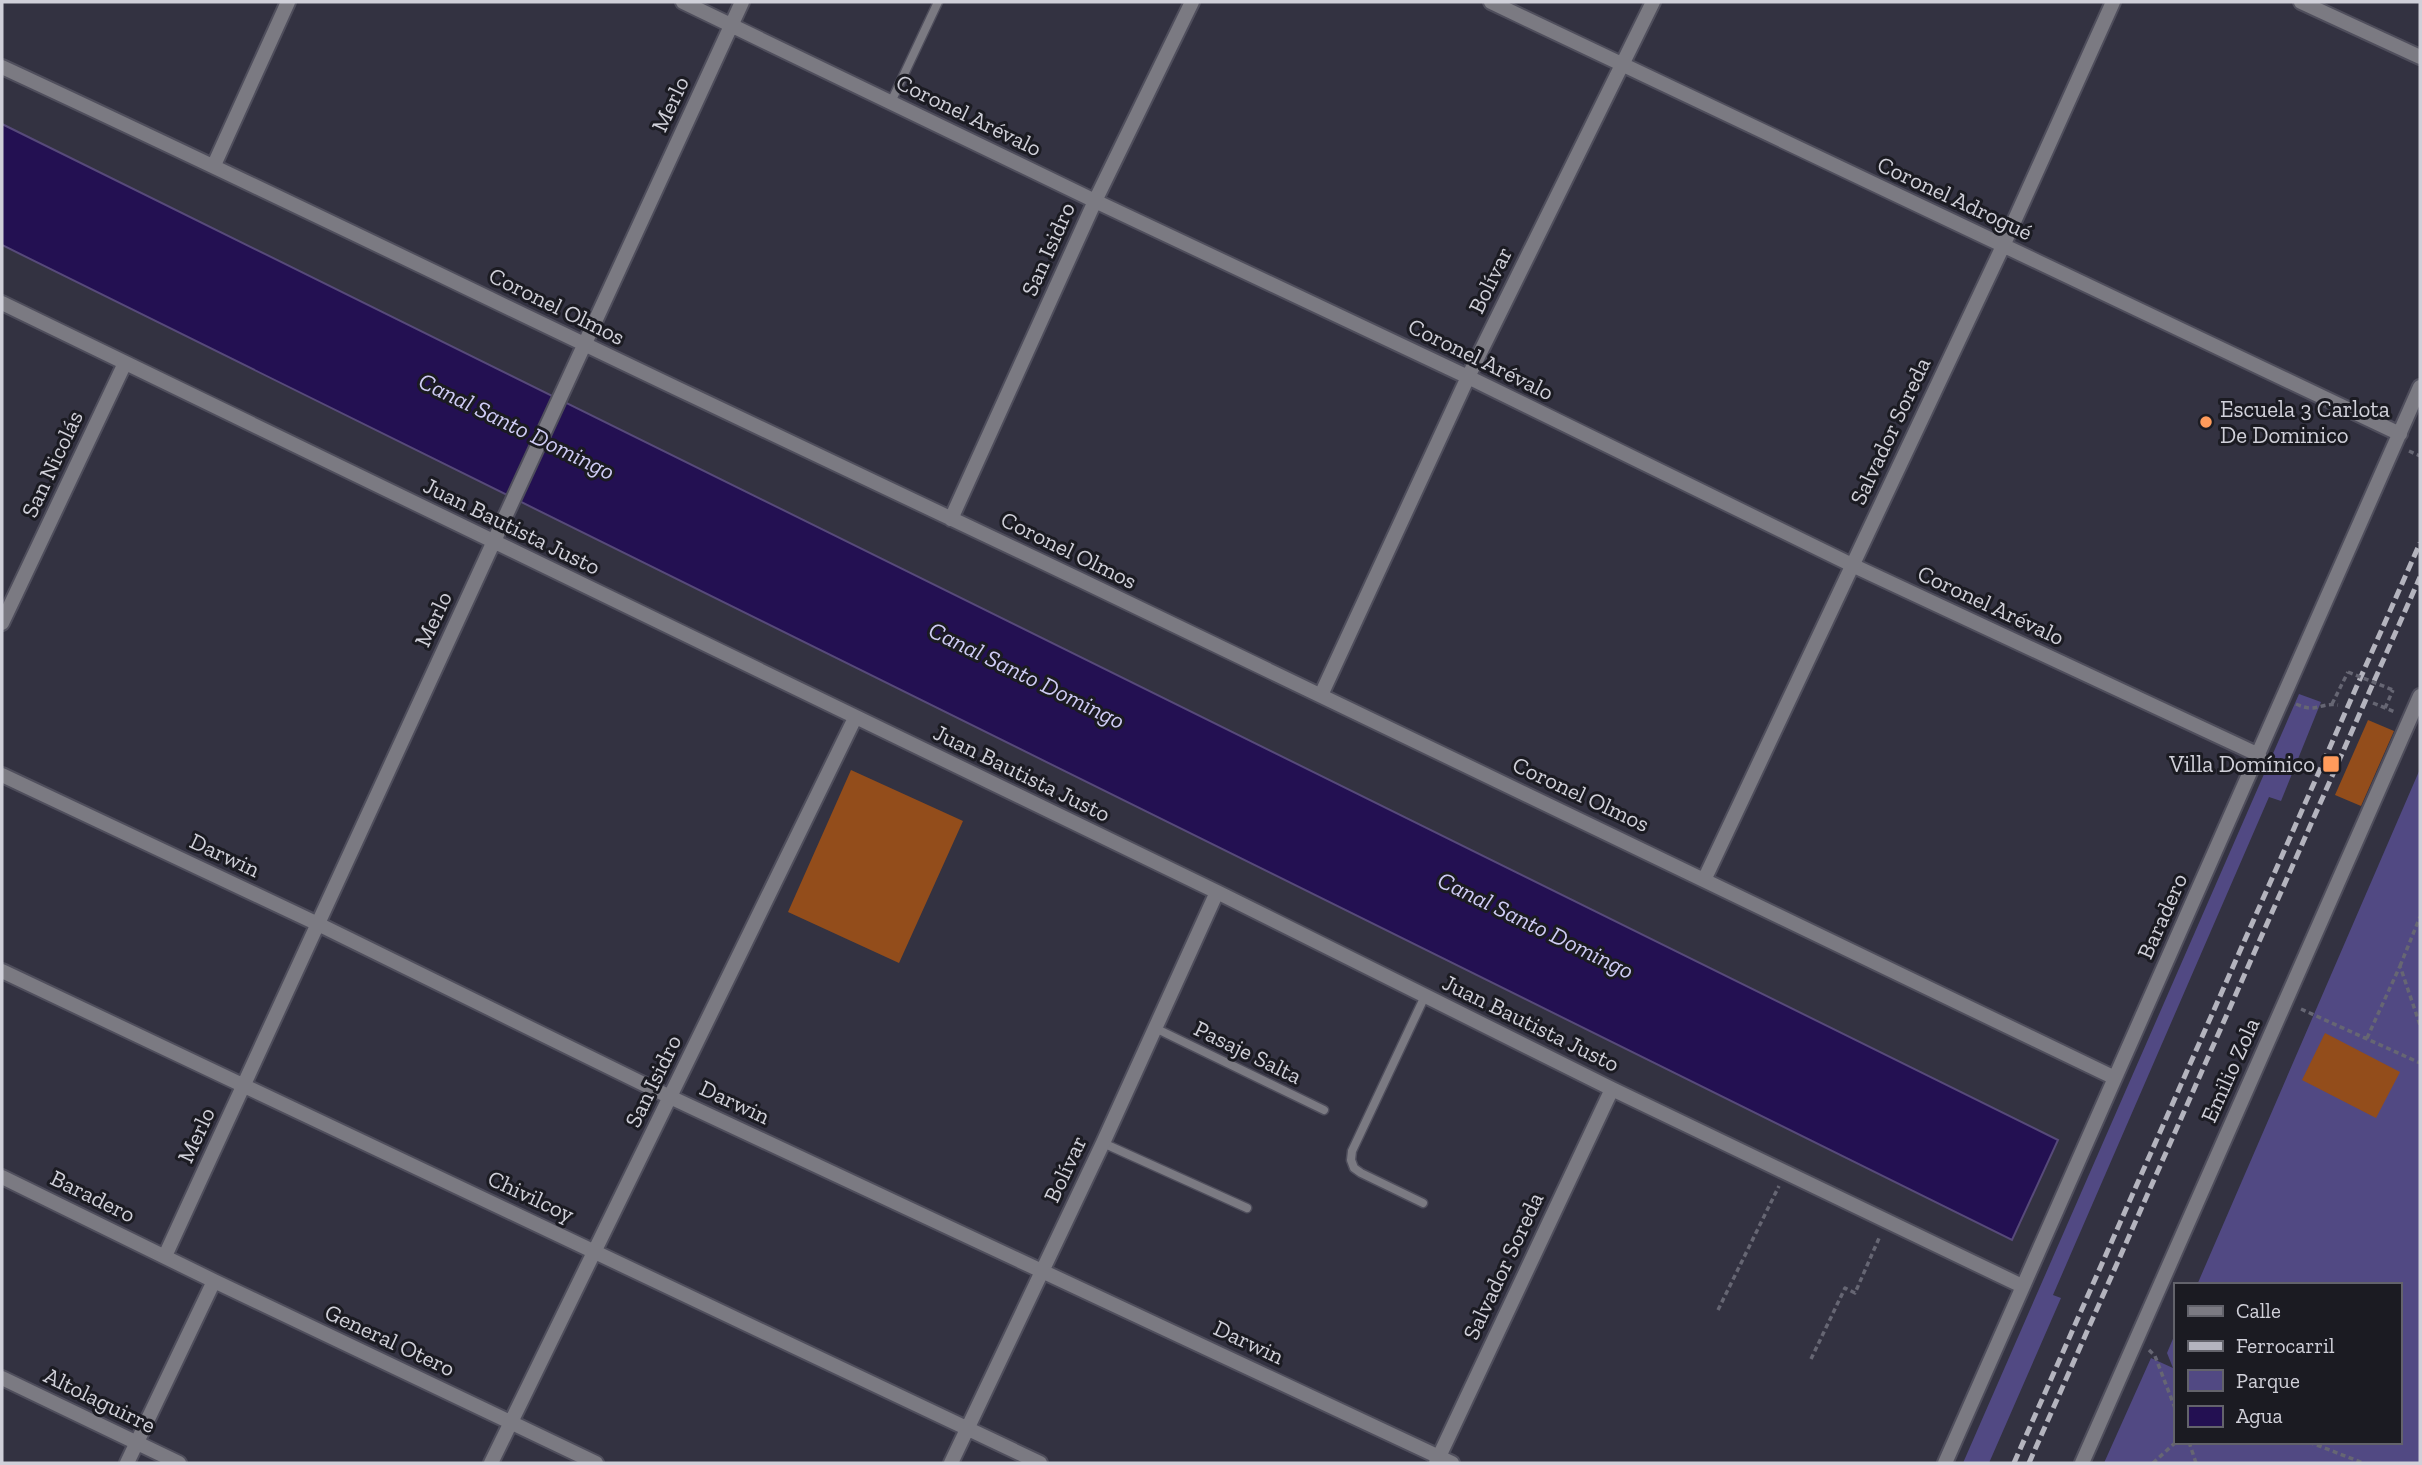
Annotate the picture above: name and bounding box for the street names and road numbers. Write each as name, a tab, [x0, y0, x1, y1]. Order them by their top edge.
street label: Coronel Arévalo	[892, 68, 1046, 162]
street label: Merlo	[645, 72, 695, 136]
street label: Coronel Adrogué	[1873, 150, 2037, 246]
street label: San Isidro	[1015, 198, 1081, 300]
street label: Bolívar	[1462, 242, 1518, 318]
street label: Coronel Olmos	[484, 261, 630, 351]
street label: Coronel Arévalo	[1404, 312, 1558, 406]
street label: Salvador Soreda	[1844, 353, 1936, 509]
street label: San Nicolás	[15, 406, 89, 522]
street label: Juan Bautista Justo	[419, 471, 605, 581]
street label: Coronel Olmos	[996, 505, 1142, 595]
street label: Coronel Arévalo	[1913, 559, 2069, 651]
street label: Merlo	[408, 587, 458, 651]
street label: Juan Bautista Justo	[929, 718, 1115, 828]
street label: Coronel Olmos	[1508, 750, 1654, 838]
street label: Darwin	[186, 827, 264, 883]
street label: Baradero	[2131, 869, 2193, 963]
street label: Juan Bautista Justo	[1438, 968, 1624, 1078]
street label: Emilio Zola	[2194, 1013, 2266, 1127]
street label: Pasaje Salta	[1190, 1014, 1306, 1090]
street label: San Isidro	[619, 1030, 687, 1132]
street label: Darwin	[696, 1074, 774, 1130]
street label: Merlo	[171, 1103, 221, 1167]
street label: Bolívar	[1037, 1131, 1093, 1207]
street label: Baradero	[46, 1164, 140, 1228]
street label: Chivilcoy	[483, 1164, 579, 1228]
street label: Salvador Soreda	[1457, 1188, 1549, 1344]
street label: General Otero	[320, 1298, 460, 1382]
street label: Darwin	[1210, 1314, 1288, 1370]
street label: Altolaguirre	[40, 1361, 160, 1439]

